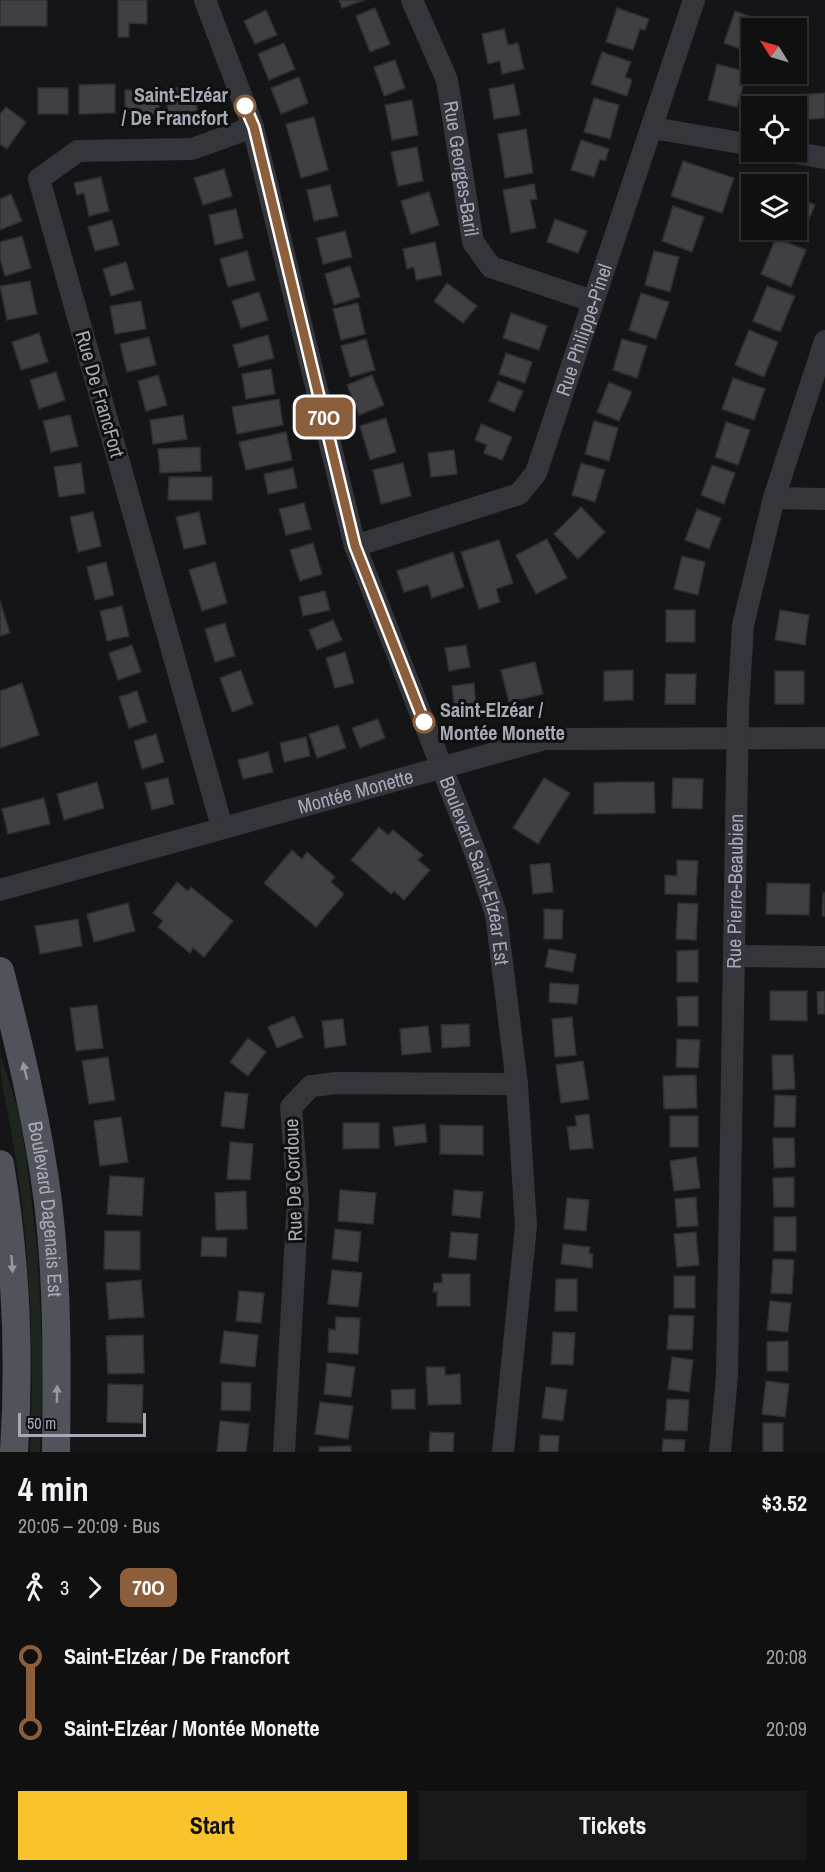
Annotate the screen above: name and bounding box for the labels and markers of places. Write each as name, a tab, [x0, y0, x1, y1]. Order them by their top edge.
place label: Saint-Elzéar / De Francfort	[121, 81, 229, 131]
marker: Saint-Elzéar / De Francfort	[234, 95, 256, 117]
place label: Saint-Elzéar / Montée Monette	[440, 696, 565, 746]
marker: Saint-Elzéar / Montée Monette	[413, 711, 435, 733]

